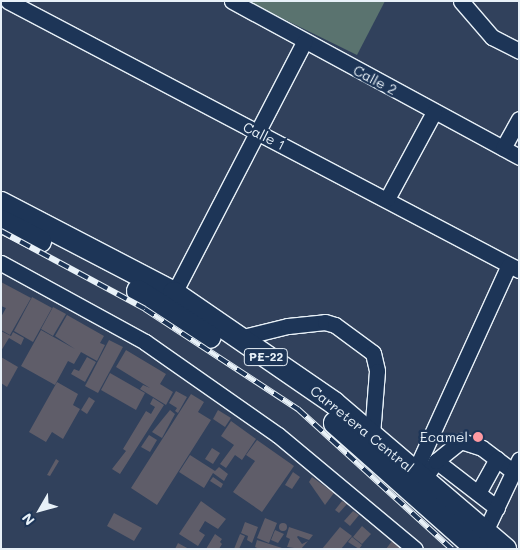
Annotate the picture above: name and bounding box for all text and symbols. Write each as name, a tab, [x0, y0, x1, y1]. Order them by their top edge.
street label: Calle 2	[350, 62, 400, 98]
street label: Calle 1	[240, 118, 288, 154]
road number: PE-22	[244, 348, 288, 367]
street label: Carretera Central	[307, 382, 417, 476]
place label: Ecamel	[420, 429, 468, 445]
marker: Ecamel	[472, 431, 484, 443]
north arrow	[15, 485, 65, 535]
text: N	[17, 510, 39, 530]

